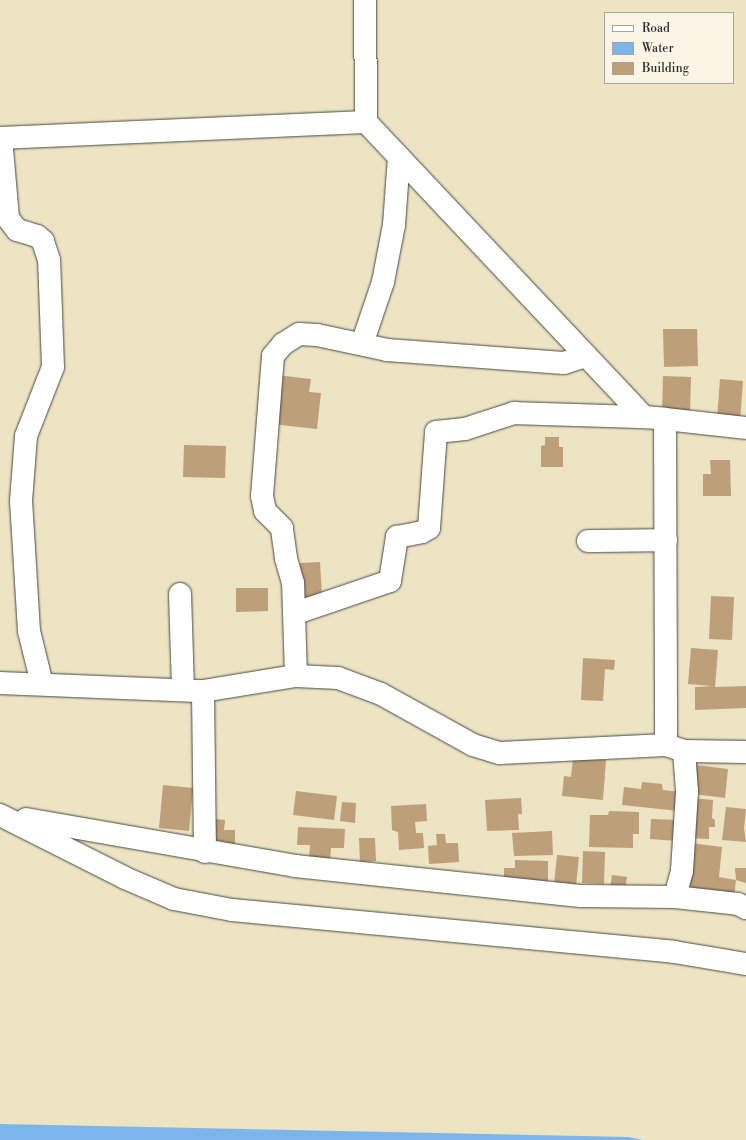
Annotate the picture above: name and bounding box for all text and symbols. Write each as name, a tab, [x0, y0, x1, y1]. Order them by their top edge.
legend	[604, 12, 734, 84]
text: Road	[642, 21, 670, 36]
text: Water	[642, 41, 674, 56]
text: Building	[642, 61, 689, 76]

